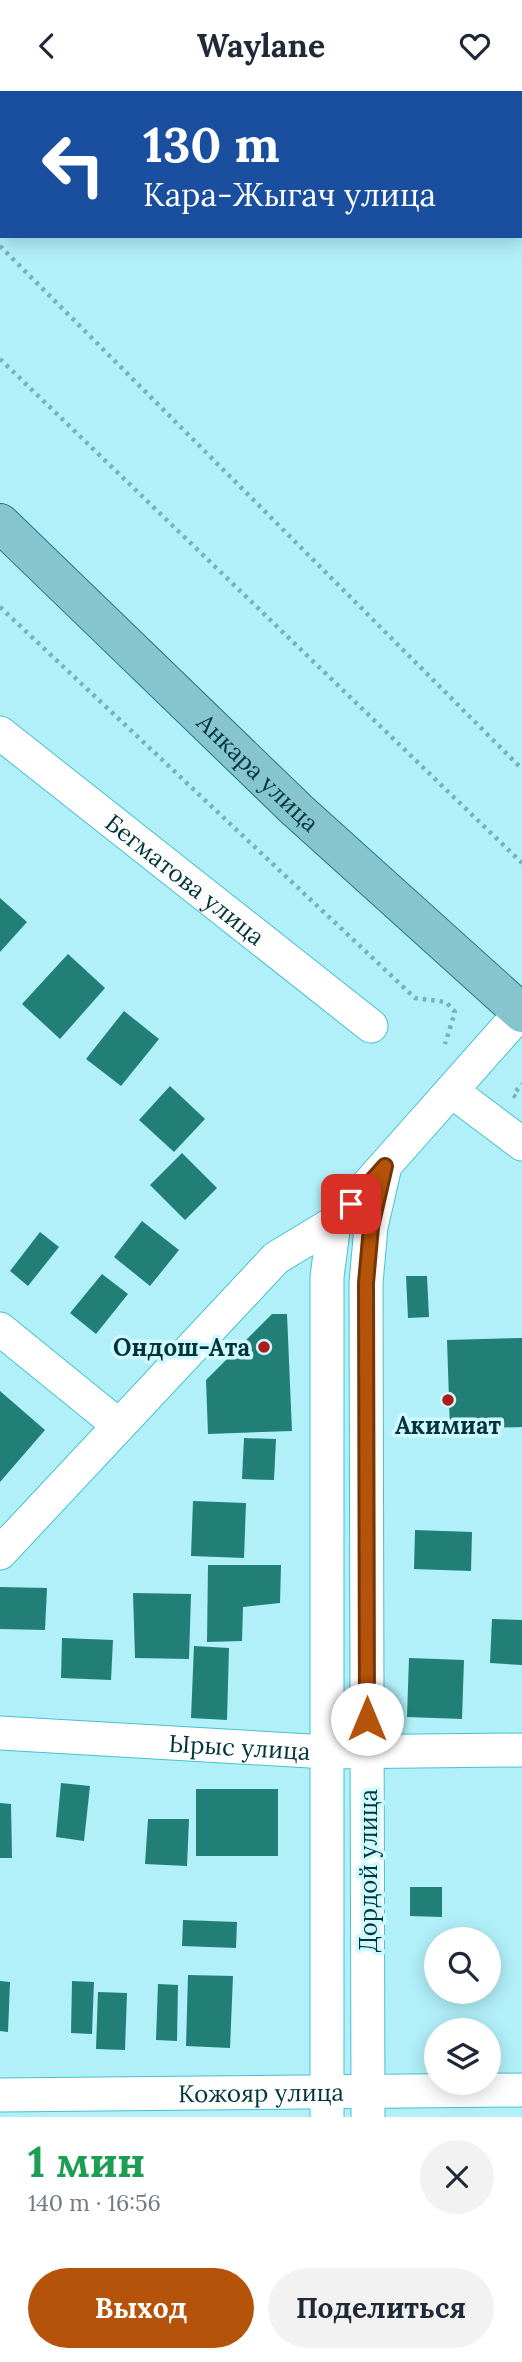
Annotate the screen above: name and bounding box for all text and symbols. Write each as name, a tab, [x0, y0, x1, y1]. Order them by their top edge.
text: Waylane	[197, 25, 325, 66]
icon: back	[28, 27, 66, 65]
icon: heart	[456, 27, 494, 65]
text: 130 m	[143, 113, 279, 175]
icon: left	[28, 119, 119, 210]
text: Кара-Жыгач улица	[143, 174, 436, 215]
street label: Анкара улица	[190, 706, 326, 838]
street label: Бегматова улица	[99, 807, 271, 952]
pin	[321, 1174, 381, 1234]
icon: arrive	[332, 1185, 370, 1223]
place label: Ондош-Ата	[113, 1332, 250, 1363]
marker: Ондош-Ата	[256, 1339, 272, 1355]
marker: Акимиат	[440, 1392, 456, 1408]
place label: Акимиат	[395, 1410, 501, 1441]
position arrow	[330, 1682, 404, 1756]
street label: Ырыс улица	[168, 1727, 311, 1767]
street label: Дордой улица	[353, 1789, 384, 1953]
map controls	[424, 1927, 501, 2095]
button: search	[424, 1927, 501, 2004]
button: layers	[424, 2018, 501, 2095]
street label: Кожояр улица	[178, 2076, 344, 2109]
text: 1 мин	[28, 2135, 145, 2189]
button: close	[420, 2140, 494, 2214]
text: 140 m · 16:56	[28, 2188, 161, 2217]
button: Выход	[28, 2268, 254, 2348]
button: Поделиться	[268, 2268, 494, 2348]

